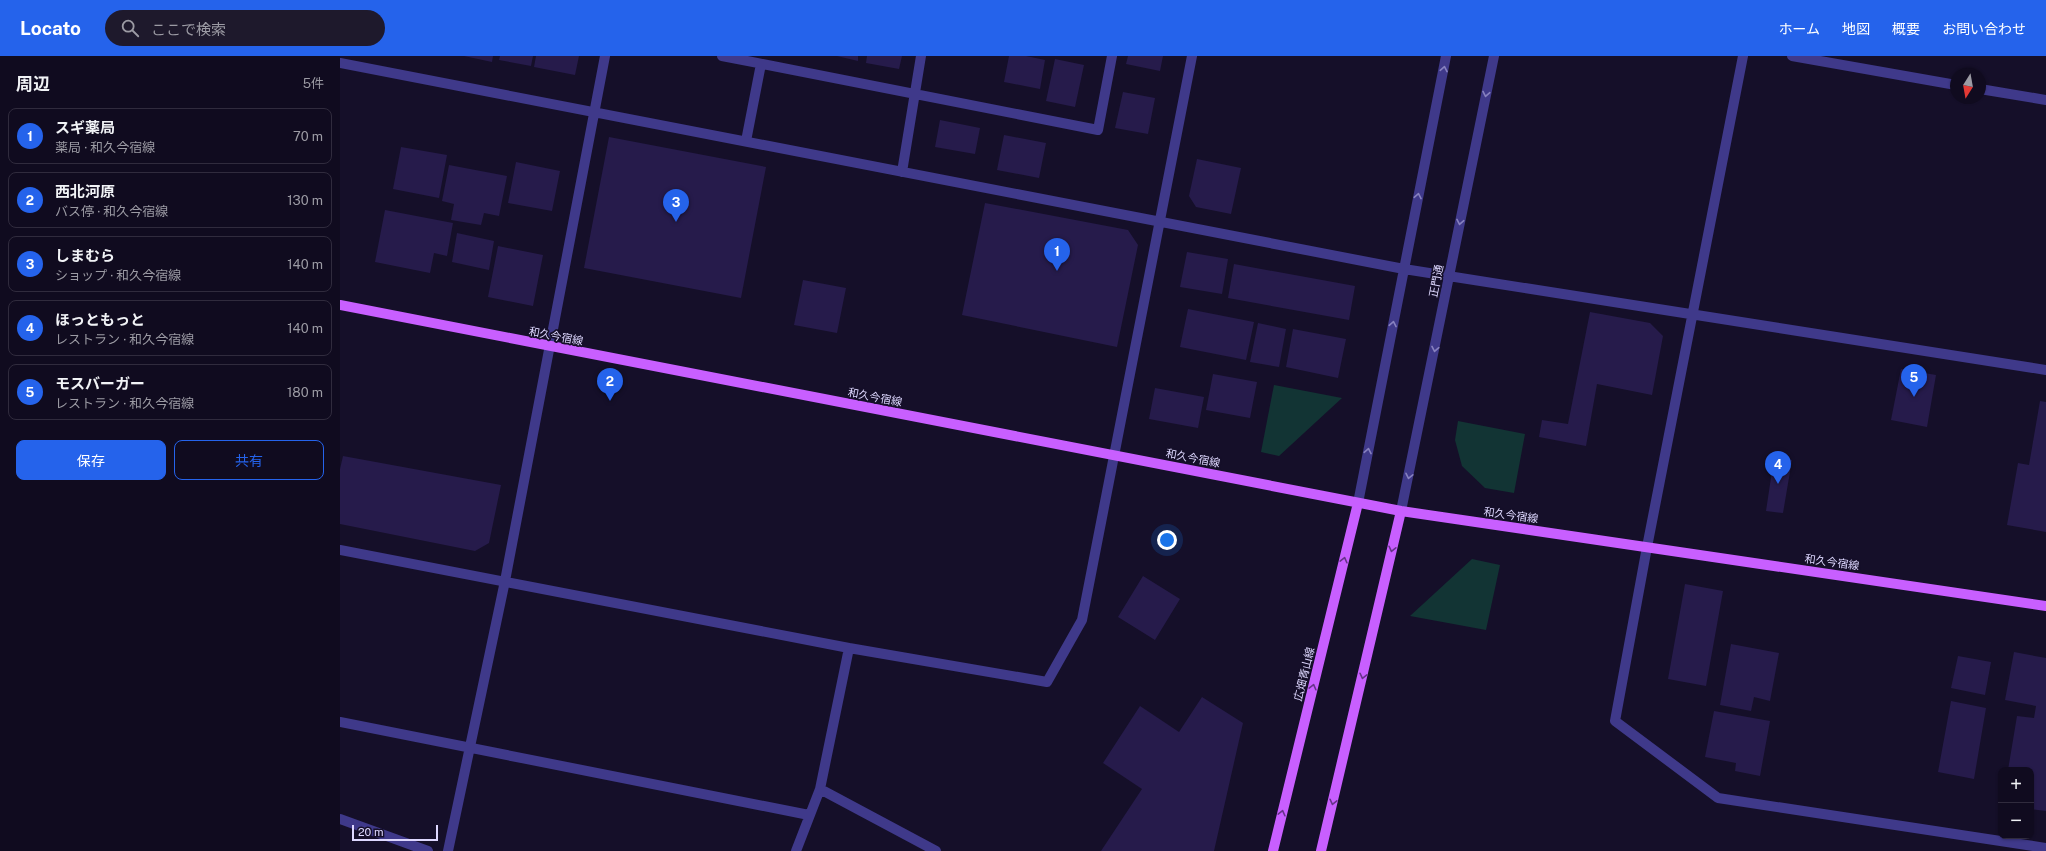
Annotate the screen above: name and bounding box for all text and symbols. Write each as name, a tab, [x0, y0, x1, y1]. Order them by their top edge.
search box	[105, 10, 385, 46]
text: Locato	[20, 17, 81, 39]
icon: search	[119, 17, 141, 39]
text: ここで検索	[151, 21, 226, 38]
text: ホーム	[1778, 21, 1820, 37]
text: 地図	[1842, 21, 1870, 37]
text: 概要	[1892, 21, 1920, 37]
text: お問い合わせ	[1942, 21, 2026, 37]
one-way arrow	[1439, 66, 1447, 72]
north arrow	[1950, 68, 1986, 104]
text: 周辺	[16, 74, 50, 94]
text: 5件	[303, 76, 324, 91]
one-way arrow	[1483, 91, 1491, 97]
text: スギ薬局	[55, 119, 115, 136]
text: 1	[27, 129, 33, 144]
text: 70 m	[293, 129, 323, 144]
text: 薬局 · 和久今宿線	[55, 140, 155, 155]
text: 西北河原	[55, 183, 115, 200]
pin: 3	[663, 189, 689, 222]
text: 2	[26, 193, 34, 208]
text: 130 m	[287, 193, 323, 208]
one-way arrow	[1414, 193, 1422, 199]
text: バス停 · 和久今宿線	[55, 204, 168, 219]
one-way arrow	[1457, 218, 1465, 225]
pin: 1	[1044, 238, 1070, 271]
text: しまむら	[55, 247, 115, 264]
text: 3	[26, 257, 34, 272]
text: 140 m	[287, 257, 323, 272]
street label: 正門通	[1427, 264, 1445, 298]
text: ショップ · 和久今宿線	[55, 268, 181, 283]
text: ほっともっと	[55, 311, 145, 328]
text: 4	[26, 321, 34, 336]
text: 140 m	[287, 321, 323, 336]
one-way arrow	[1389, 321, 1397, 327]
street label: 和久今宿線	[528, 325, 584, 347]
text: レストラン · 和久今宿線	[55, 332, 194, 347]
one-way arrow	[1431, 346, 1440, 352]
pin: 5	[1901, 364, 1927, 397]
pin: 2	[597, 368, 623, 401]
text: モスバーガー	[55, 375, 145, 392]
text: 5	[26, 385, 34, 400]
text: 180 m	[287, 385, 323, 400]
street label: 和久今宿線	[847, 386, 903, 408]
text: レストラン · 和久今宿線	[55, 396, 194, 411]
button: 保存	[16, 440, 166, 480]
button: 共有	[174, 440, 324, 480]
street label: 和久今宿線	[1165, 447, 1221, 469]
one-way arrow	[1364, 448, 1372, 455]
pin: 4	[1765, 451, 1791, 484]
one-way arrow	[1405, 473, 1413, 480]
street label: 和久今宿線	[1483, 505, 1539, 525]
your location	[1157, 530, 1177, 550]
one-way arrow	[1389, 546, 1397, 552]
street label: 和久今宿線	[1804, 552, 1860, 572]
one-way arrow	[1339, 557, 1348, 564]
street label: 広畑青山線	[1292, 646, 1316, 702]
one-way arrow	[1359, 673, 1367, 679]
one-way arrow	[1309, 684, 1317, 690]
map controls	[1998, 767, 2034, 839]
button: +	[1998, 767, 2034, 803]
one-way arrow	[1329, 799, 1337, 806]
button: −	[1998, 803, 2034, 839]
one-way arrow	[1278, 810, 1286, 816]
scale bar	[352, 823, 438, 842]
text: 20 m	[358, 826, 383, 838]

